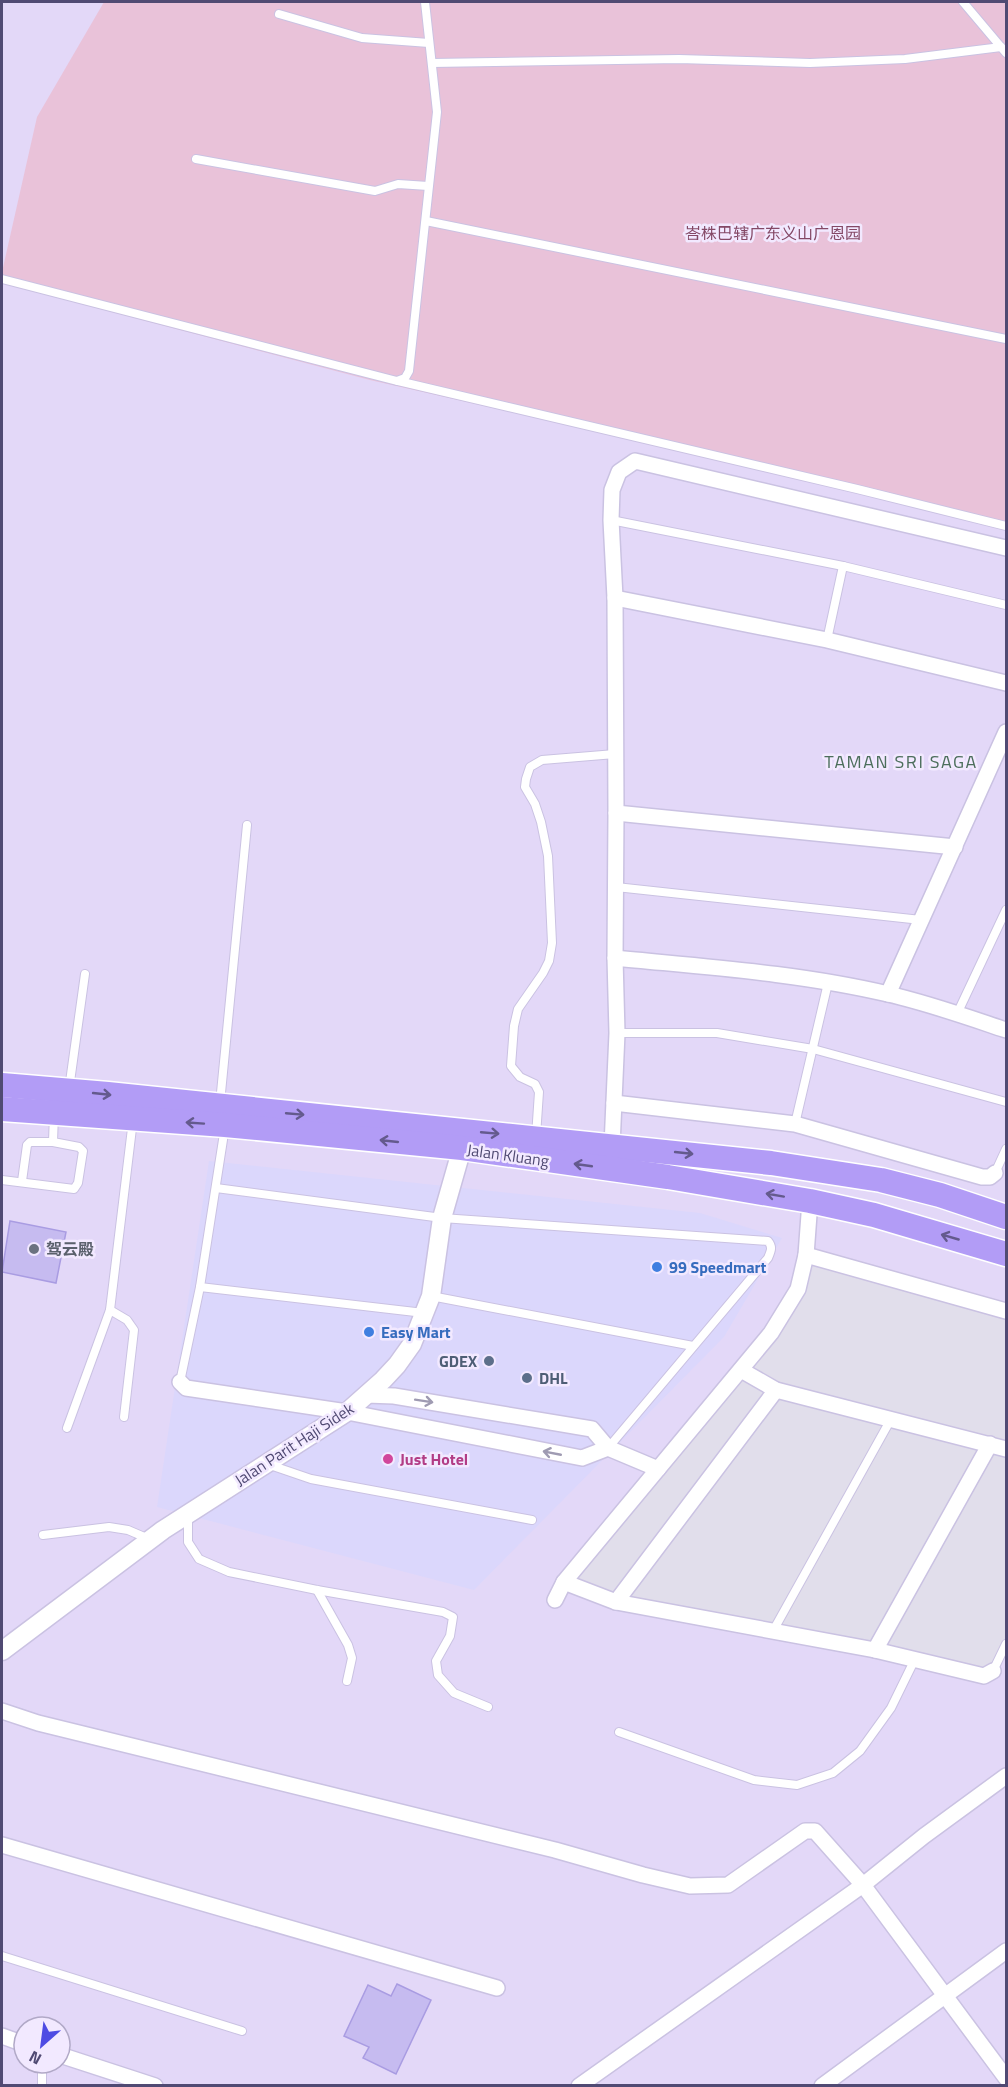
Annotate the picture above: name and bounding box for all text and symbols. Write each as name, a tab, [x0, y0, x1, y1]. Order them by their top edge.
park label: 峇株巴辖广东义山广恩园	[685, 221, 861, 245]
district label: TAMAN SRI SAGA	[824, 748, 978, 775]
one-way arrow	[91, 1089, 111, 1100]
one-way arrow	[285, 1109, 305, 1120]
one-way arrow	[186, 1118, 206, 1129]
one-way arrow	[479, 1128, 499, 1139]
one-way arrow	[380, 1135, 400, 1146]
street label: Jalan Kluang	[465, 1137, 551, 1173]
one-way arrow	[673, 1148, 693, 1159]
one-way arrow	[573, 1159, 593, 1170]
one-way arrow	[766, 1190, 786, 1201]
one-way arrow	[941, 1231, 960, 1242]
place label: 驾云殿	[46, 1237, 94, 1261]
marker: 驾云殿	[27, 1242, 41, 1256]
place label: 99 Speedmart	[669, 1255, 767, 1279]
marker: 99 Speedmart	[650, 1260, 664, 1274]
place label: Easy Mart	[381, 1320, 451, 1344]
marker: Easy Mart	[362, 1325, 376, 1339]
place label: GDEX	[439, 1349, 477, 1373]
marker: GDEX	[482, 1354, 496, 1368]
place label: DHL	[539, 1366, 568, 1390]
marker: DHL	[520, 1371, 534, 1385]
street label: Jalan Parit Haji Sidek	[230, 1396, 359, 1492]
one-way arrow	[414, 1396, 434, 1407]
place label: Just Hotel	[400, 1447, 468, 1471]
one-way arrow	[543, 1447, 563, 1458]
marker: Just Hotel	[381, 1452, 395, 1466]
north arrow	[12, 2015, 72, 2075]
text: N	[24, 2045, 45, 2071]

